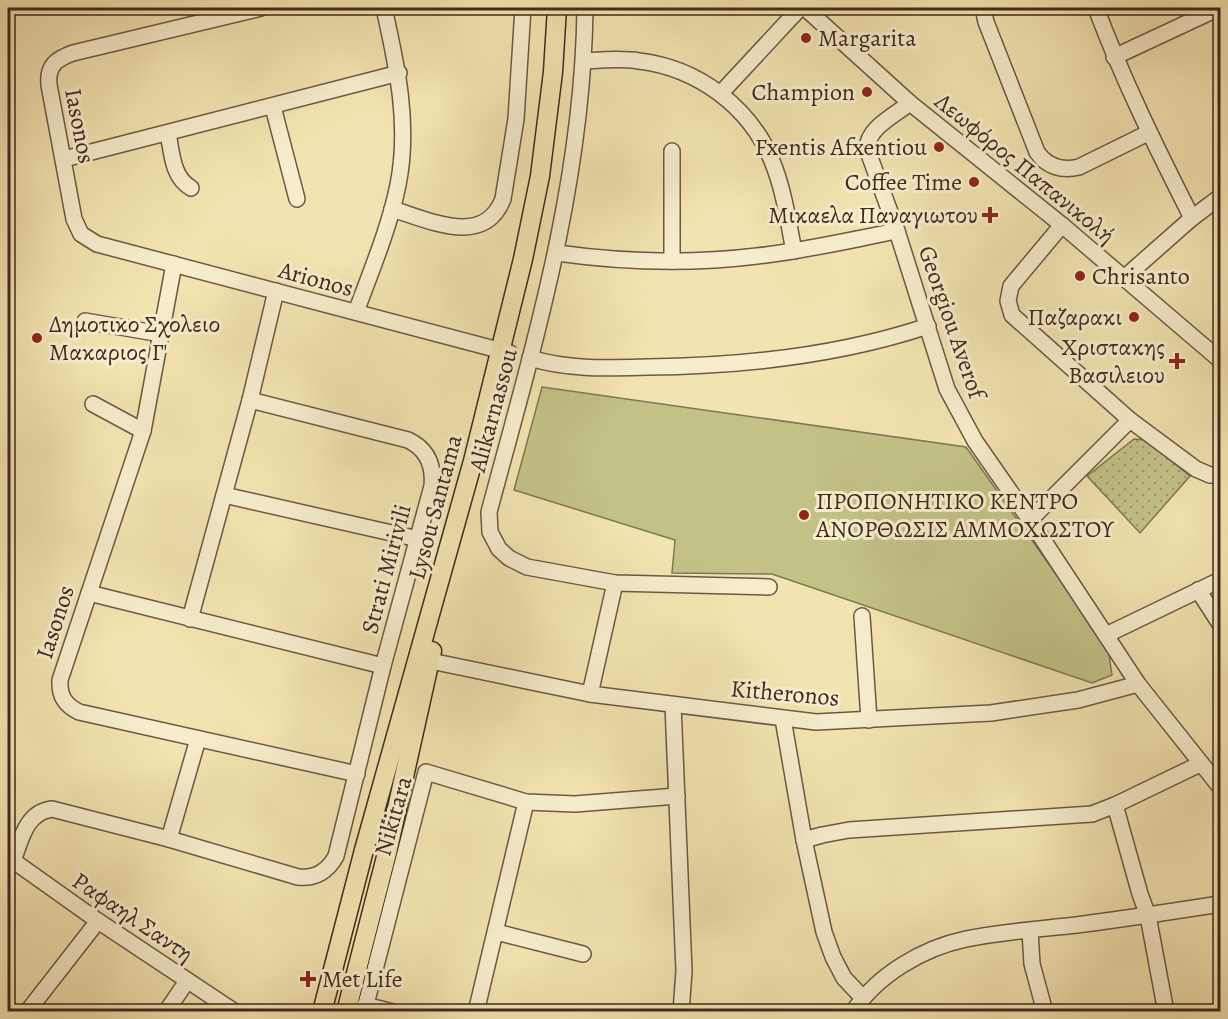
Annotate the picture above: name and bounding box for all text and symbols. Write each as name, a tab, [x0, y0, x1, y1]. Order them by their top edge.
place label: Margarita	[818, 22, 917, 54]
marker: Margarita	[799, 31, 813, 45]
place label: Champion	[751, 76, 855, 108]
marker: Champion	[860, 85, 874, 99]
street label: Λεωφόρος Παπανικολή	[927, 85, 1122, 251]
street label: Iasonos	[57, 86, 103, 166]
place label: Fxentis Afxentiou	[755, 131, 927, 163]
marker: Fxentis Afxentiou	[932, 140, 946, 154]
place label: Coffee Time	[845, 166, 962, 198]
marker: Coffee Time	[967, 175, 981, 189]
place label: Μικαελα Παναγιωτου	[768, 199, 978, 231]
marker: Μικαελα Παναγιωτου	[983, 208, 997, 222]
street label: Georgiou Averof	[911, 241, 994, 405]
street label: Arionos	[274, 253, 357, 304]
place label: Chrisanto	[1092, 260, 1190, 292]
marker: Chrisanto	[1073, 269, 1087, 283]
place label: Παζαρακι	[1027, 301, 1123, 333]
place label: Δημοτικο Σχολειο Μακαριος Γ'	[49, 308, 220, 368]
marker: Παζαρακι	[1127, 310, 1141, 324]
marker: Δημοτικο Σχολειο Μακαριος Γ'	[30, 331, 44, 345]
place label: Χριστακης Βασιλειου	[1062, 331, 1165, 391]
street label: Alikarnassou	[461, 345, 525, 476]
marker: Χριστακης Βασιλειου	[1170, 354, 1184, 368]
street label: Lysou Santama	[400, 430, 470, 583]
place label: ΠΡΟΠΟΝΗΤΙΚΟ ΚΕΝΤΡΟ ΑΝΟΡΘΩΣΙΣ ΑΜΜΟΧΩΣΤΟΥ	[815, 485, 1115, 545]
street label: Strati Mirivili	[353, 501, 419, 637]
marker: ΠΡΟΠΟΝΗΤΙΚΟ ΚΕΝΤΡΟ ΑΝΟΡΘΩΣΙΣ ΑΜΜΟΧΩΣΤΟΥ	[797, 508, 811, 522]
street label: Iasonos	[28, 581, 82, 663]
street label: Kitheronos	[729, 672, 841, 714]
street label: Nikitara	[366, 772, 420, 860]
street label: Ραφαηλ Σαντη	[66, 865, 200, 969]
place label: Met Life	[322, 963, 402, 995]
marker: Met Life	[299, 970, 317, 988]

